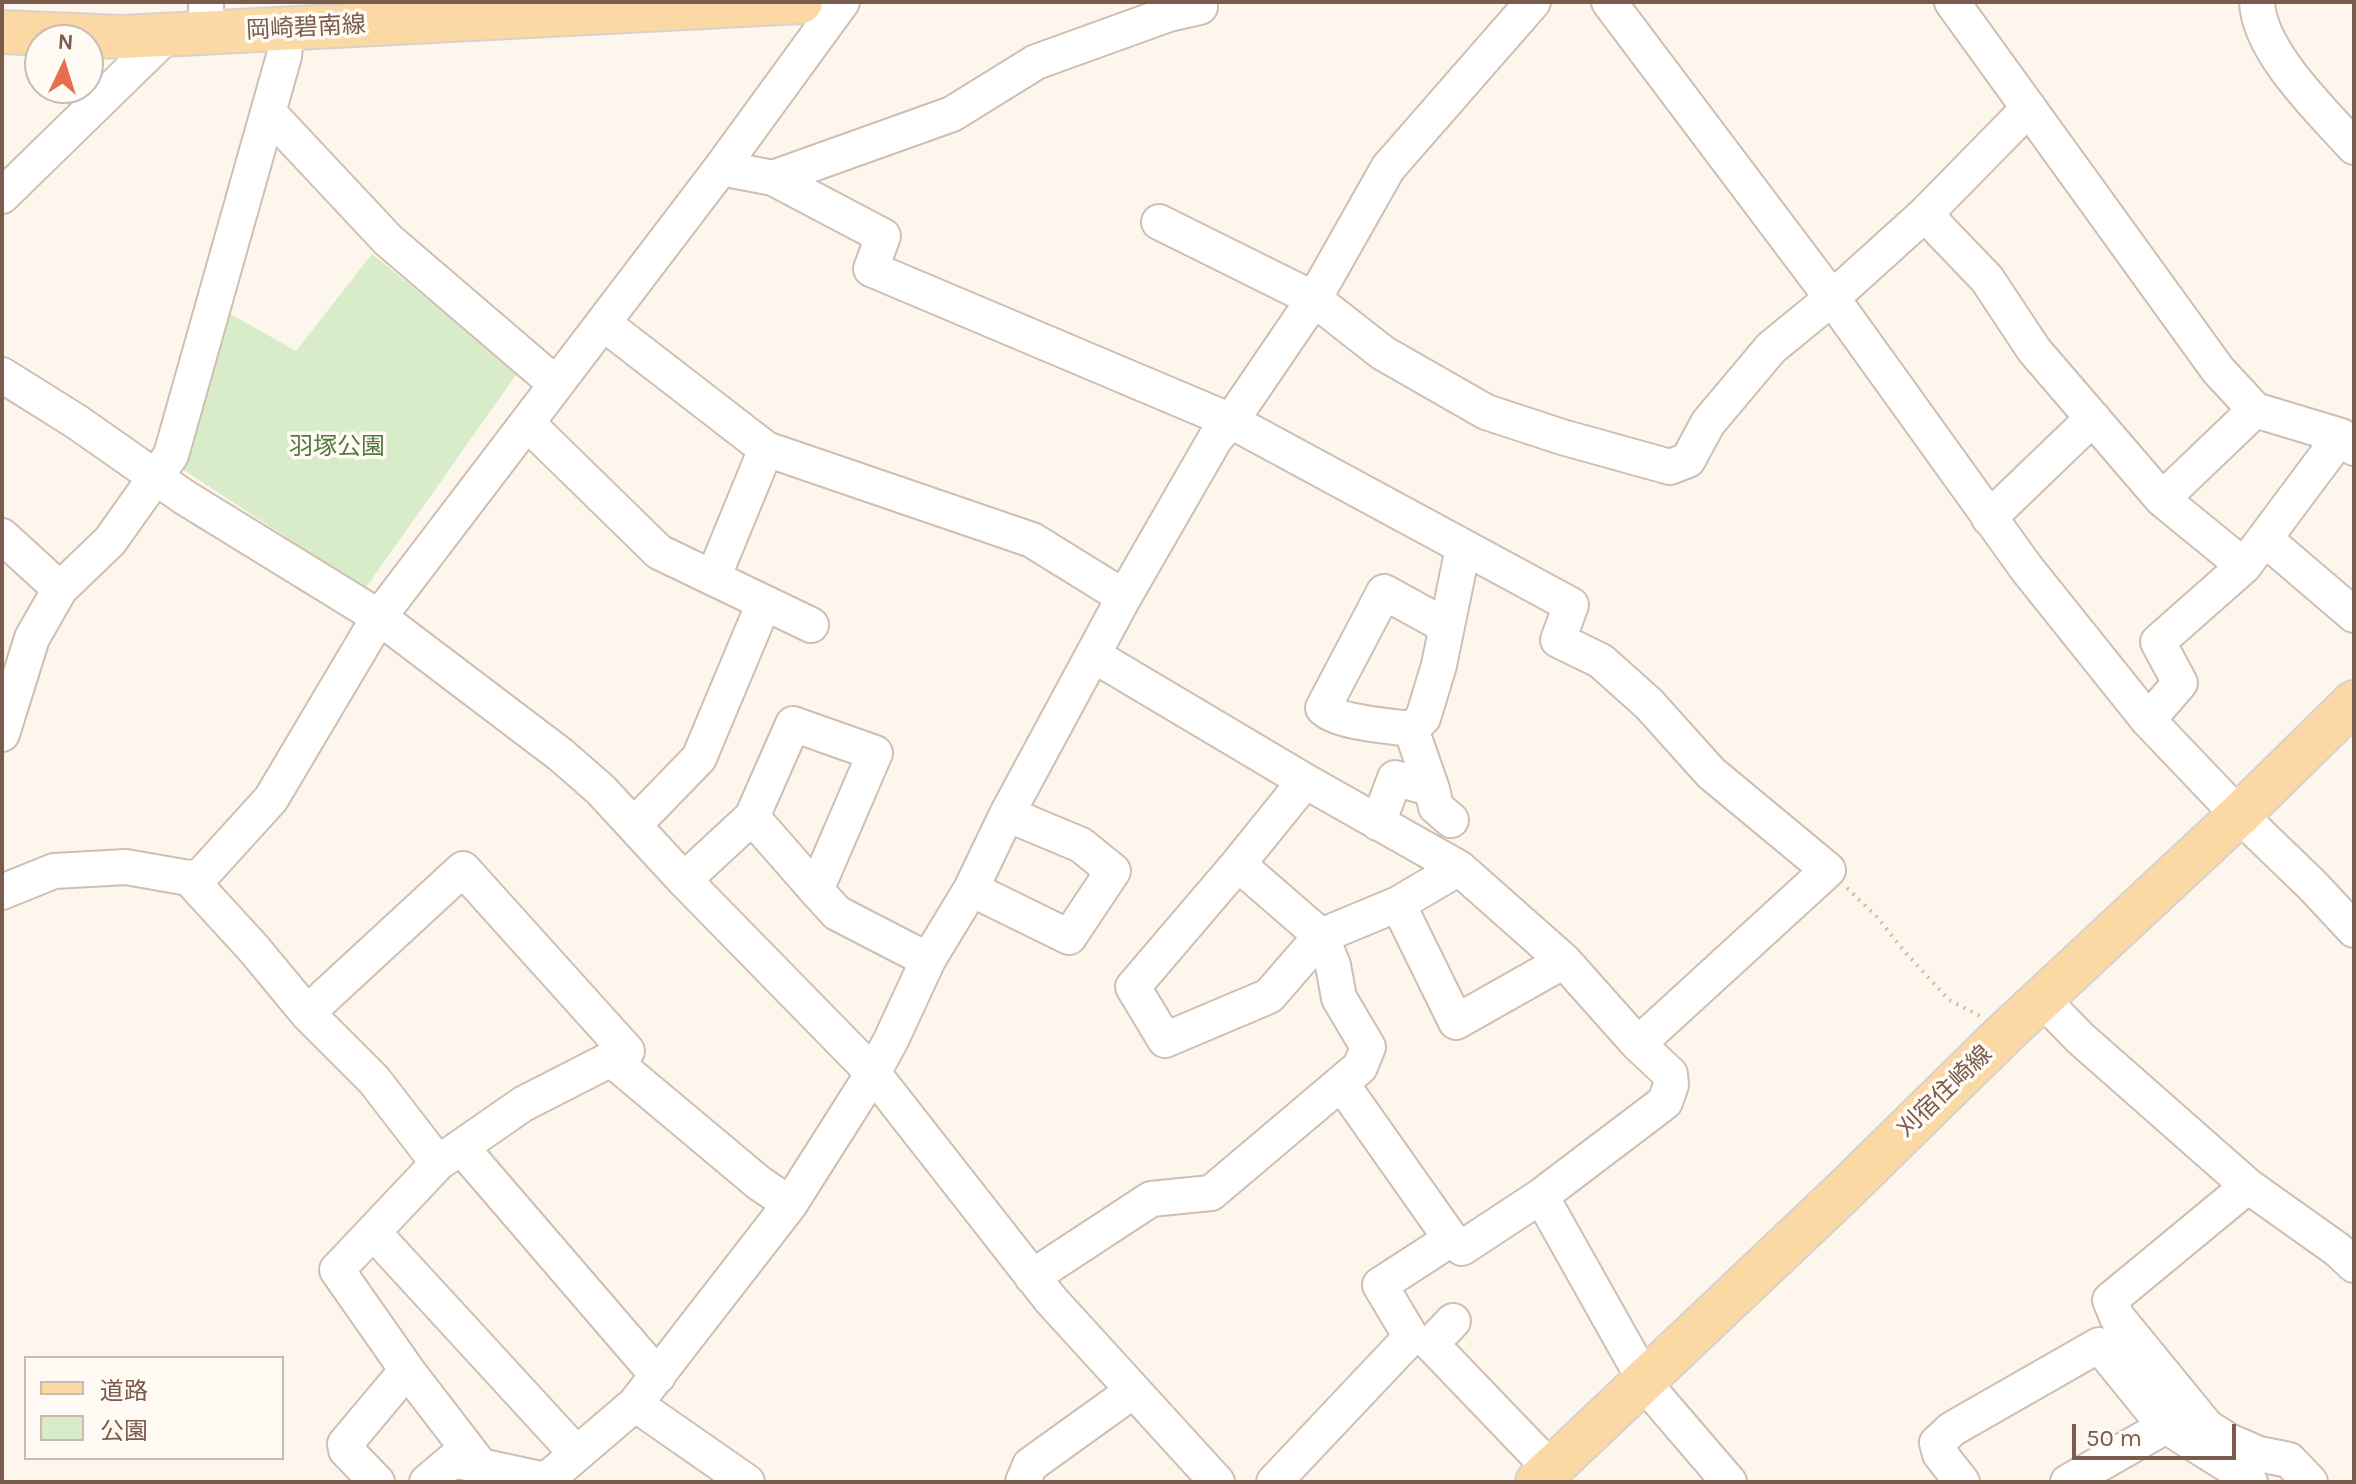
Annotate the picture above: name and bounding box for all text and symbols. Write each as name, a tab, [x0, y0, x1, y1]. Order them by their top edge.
street label: 岡崎碧南線	[245, 10, 367, 46]
north arrow	[24, 24, 104, 104]
text: N	[57, 29, 74, 56]
park label: 羽塚公園	[289, 433, 385, 461]
street label: 刈宿住崎線	[1892, 1040, 1998, 1144]
legend	[24, 1356, 284, 1460]
text: 道路	[100, 1377, 148, 1405]
scale bar	[2076, 1408, 2240, 1458]
text: 公園	[100, 1417, 148, 1445]
text: 50 m	[2086, 1424, 2142, 1452]

